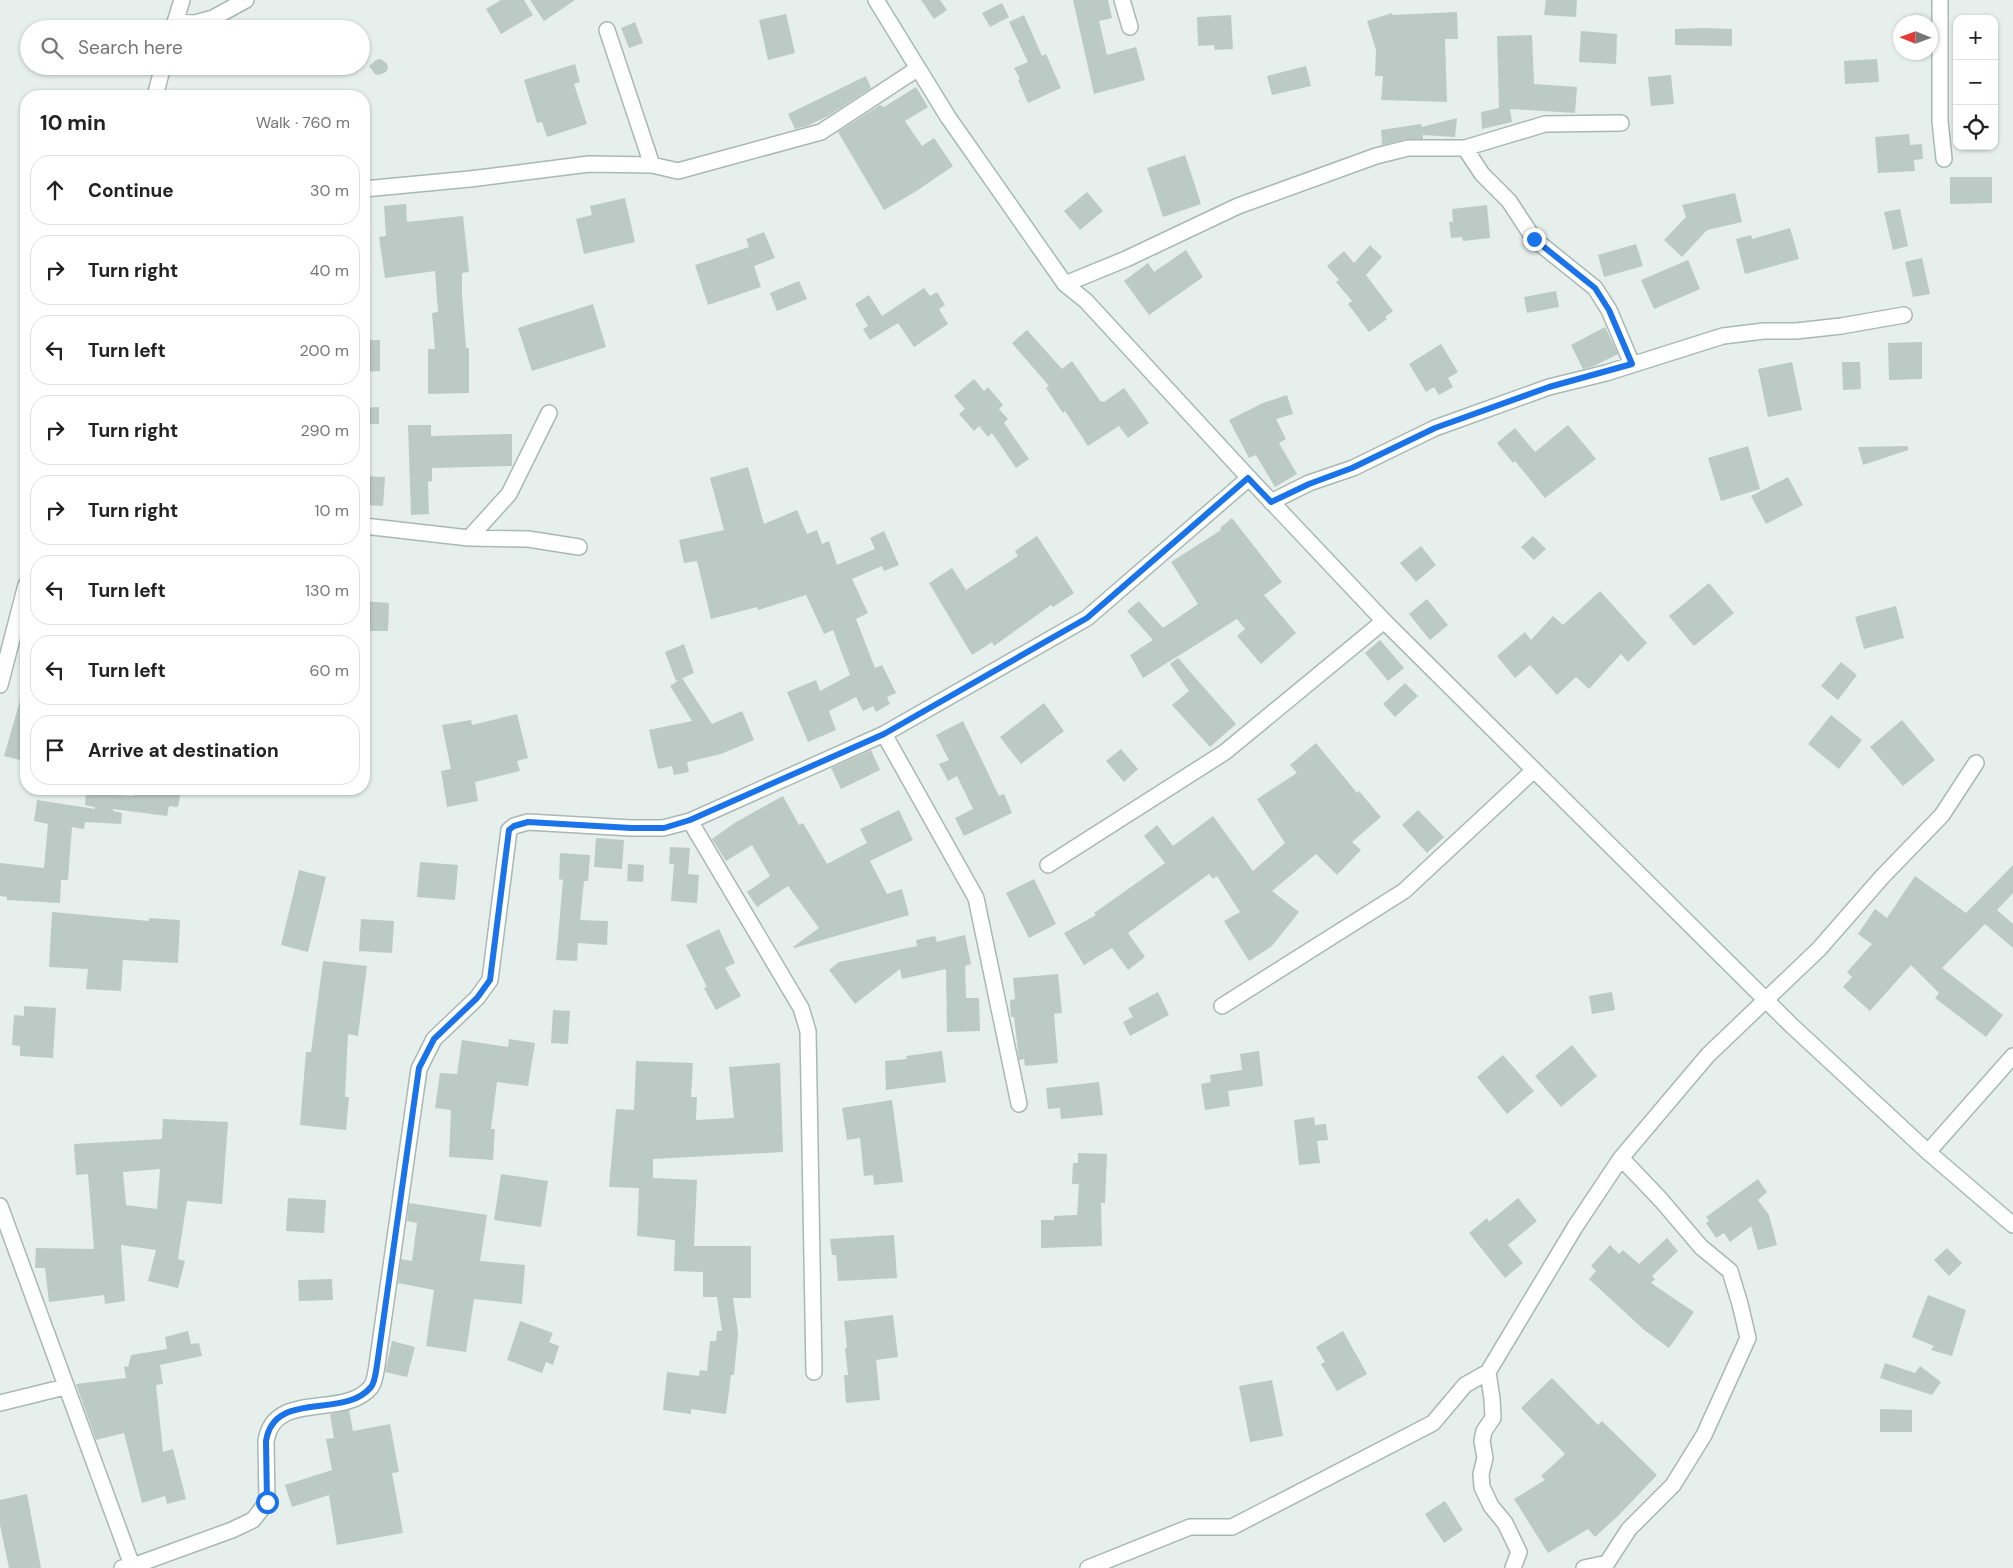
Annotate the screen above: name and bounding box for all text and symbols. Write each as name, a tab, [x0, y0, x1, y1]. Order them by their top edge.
north arrow	[1893, 15, 1938, 60]
map controls	[1953, 15, 1998, 150]
button: +	[1953, 15, 1998, 60]
search box	[20, 20, 370, 75]
icon: search	[38, 34, 66, 62]
text: Search here	[78, 35, 183, 60]
button: −	[1953, 60, 1998, 105]
button: locate	[1953, 105, 1998, 150]
text: 10 min	[40, 109, 106, 137]
text: Walk · 760 m	[256, 112, 350, 133]
icon: ahead	[41, 176, 69, 204]
text: Continue	[88, 178, 174, 203]
text: 30 m	[310, 180, 349, 201]
route end	[1523, 228, 1546, 251]
icon: right	[41, 256, 69, 284]
text: Turn right	[88, 258, 178, 283]
text: 40 m	[310, 260, 349, 281]
icon: left	[41, 336, 69, 364]
text: Turn left	[88, 338, 166, 363]
text: 200 m	[300, 340, 349, 361]
icon: right	[41, 416, 69, 444]
text: Turn right	[88, 418, 178, 443]
text: 290 m	[300, 420, 349, 441]
icon: right	[41, 496, 69, 524]
text: Turn right	[88, 498, 178, 523]
text: 10 m	[315, 500, 349, 521]
icon: left	[41, 576, 69, 604]
text: Turn left	[88, 578, 166, 603]
text: 130 m	[305, 580, 349, 601]
icon: left	[41, 656, 69, 684]
text: Turn left	[88, 658, 166, 683]
text: 60 m	[309, 660, 349, 681]
icon: arrive	[41, 736, 69, 764]
text: Arrive at destination	[88, 738, 279, 763]
route start	[256, 1491, 279, 1514]

